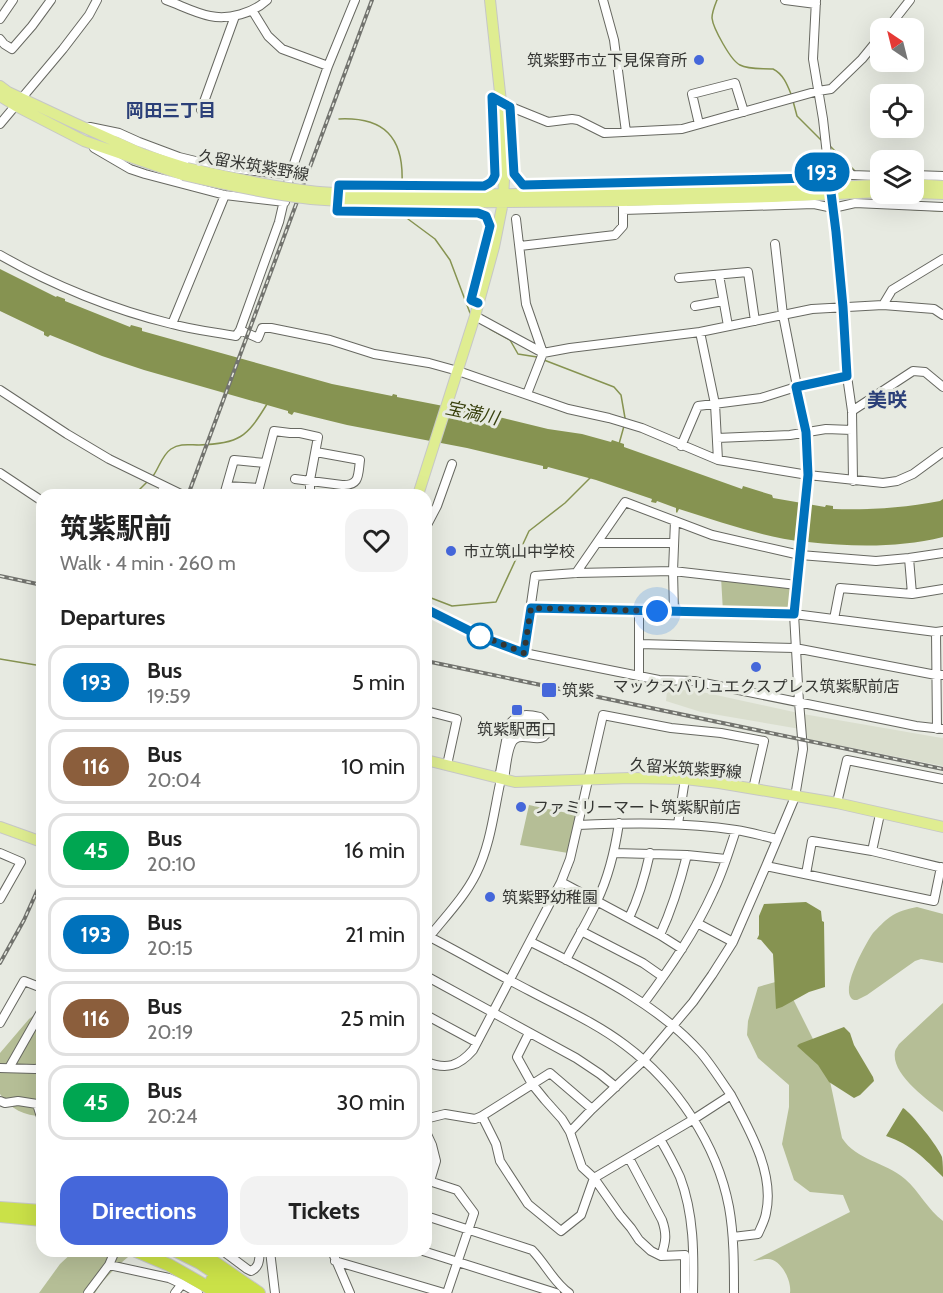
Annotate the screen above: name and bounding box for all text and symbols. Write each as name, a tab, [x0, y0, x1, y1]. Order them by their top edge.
north arrow	[870, 18, 924, 72]
map controls	[870, 18, 924, 204]
place label: 筑紫野市立下見保育所	[527, 51, 687, 70]
marker: 筑紫野市立下見保育所	[692, 53, 706, 67]
button: locate	[870, 84, 924, 138]
district label: 岡田三丁目	[126, 100, 216, 122]
street label: 久留米筑紫野線	[197, 146, 311, 185]
button: layers	[870, 150, 924, 204]
line badge: 193	[788, 152, 856, 192]
text: 193	[807, 160, 837, 185]
district label: 美咲	[867, 388, 907, 412]
water label: 宝満川	[443, 397, 503, 430]
button: heart	[345, 509, 408, 572]
text: 筑紫駅前	[60, 511, 172, 545]
place label: 市立筑山中学校	[463, 542, 575, 561]
marker: 市立筑山中学校	[444, 544, 458, 558]
text: Walk · 4 min · 260 m	[60, 551, 236, 575]
your location	[642, 596, 672, 626]
text: Departures	[60, 604, 165, 631]
unlabelled marker	[467, 623, 493, 649]
text: Bus	[147, 657, 182, 684]
marker: マックスバリュエクスプレス筑紫駅前店	[749, 660, 763, 674]
text: 5 min	[352, 669, 405, 696]
text: 193	[81, 670, 111, 695]
place label: マックスバリュエクスプレス筑紫駅前店	[612, 677, 900, 696]
marker: 筑紫	[540, 681, 558, 699]
place label: 筑紫	[562, 681, 594, 700]
text: 19:59	[147, 684, 191, 708]
marker: 筑紫駅西口	[510, 703, 524, 717]
place label: 筑紫駅西口	[477, 720, 557, 739]
text: Bus	[147, 741, 182, 768]
text: 10 min	[341, 753, 405, 780]
text: 116	[82, 754, 110, 779]
street label: 久留米筑紫野線	[629, 755, 742, 782]
text: 20:04	[147, 768, 201, 792]
place label: ファミリーマート筑紫駅前店	[533, 798, 741, 817]
marker: ファミリーマート筑紫駅前店	[514, 800, 528, 814]
text: Bus	[147, 825, 182, 852]
text: 16 min	[344, 837, 405, 864]
text: 45	[84, 838, 108, 863]
text: 20:10	[147, 852, 196, 876]
place label: 筑紫野幼稚園	[502, 888, 598, 907]
marker: 筑紫野幼稚園	[483, 890, 497, 904]
text: Bus	[147, 909, 182, 936]
text: 21 min	[345, 921, 405, 948]
text: 193	[81, 922, 111, 947]
text: 20:15	[147, 936, 193, 960]
text: Bus	[147, 993, 182, 1020]
text: 25 min	[340, 1005, 405, 1032]
text: 116	[82, 1006, 110, 1031]
text: 20:19	[147, 1020, 193, 1044]
text: Bus	[147, 1077, 182, 1104]
text: 30 min	[337, 1089, 405, 1116]
text: 45	[84, 1090, 108, 1115]
text: 20:24	[147, 1104, 198, 1128]
button: Directions	[60, 1176, 228, 1245]
button: Tickets	[240, 1176, 408, 1245]

